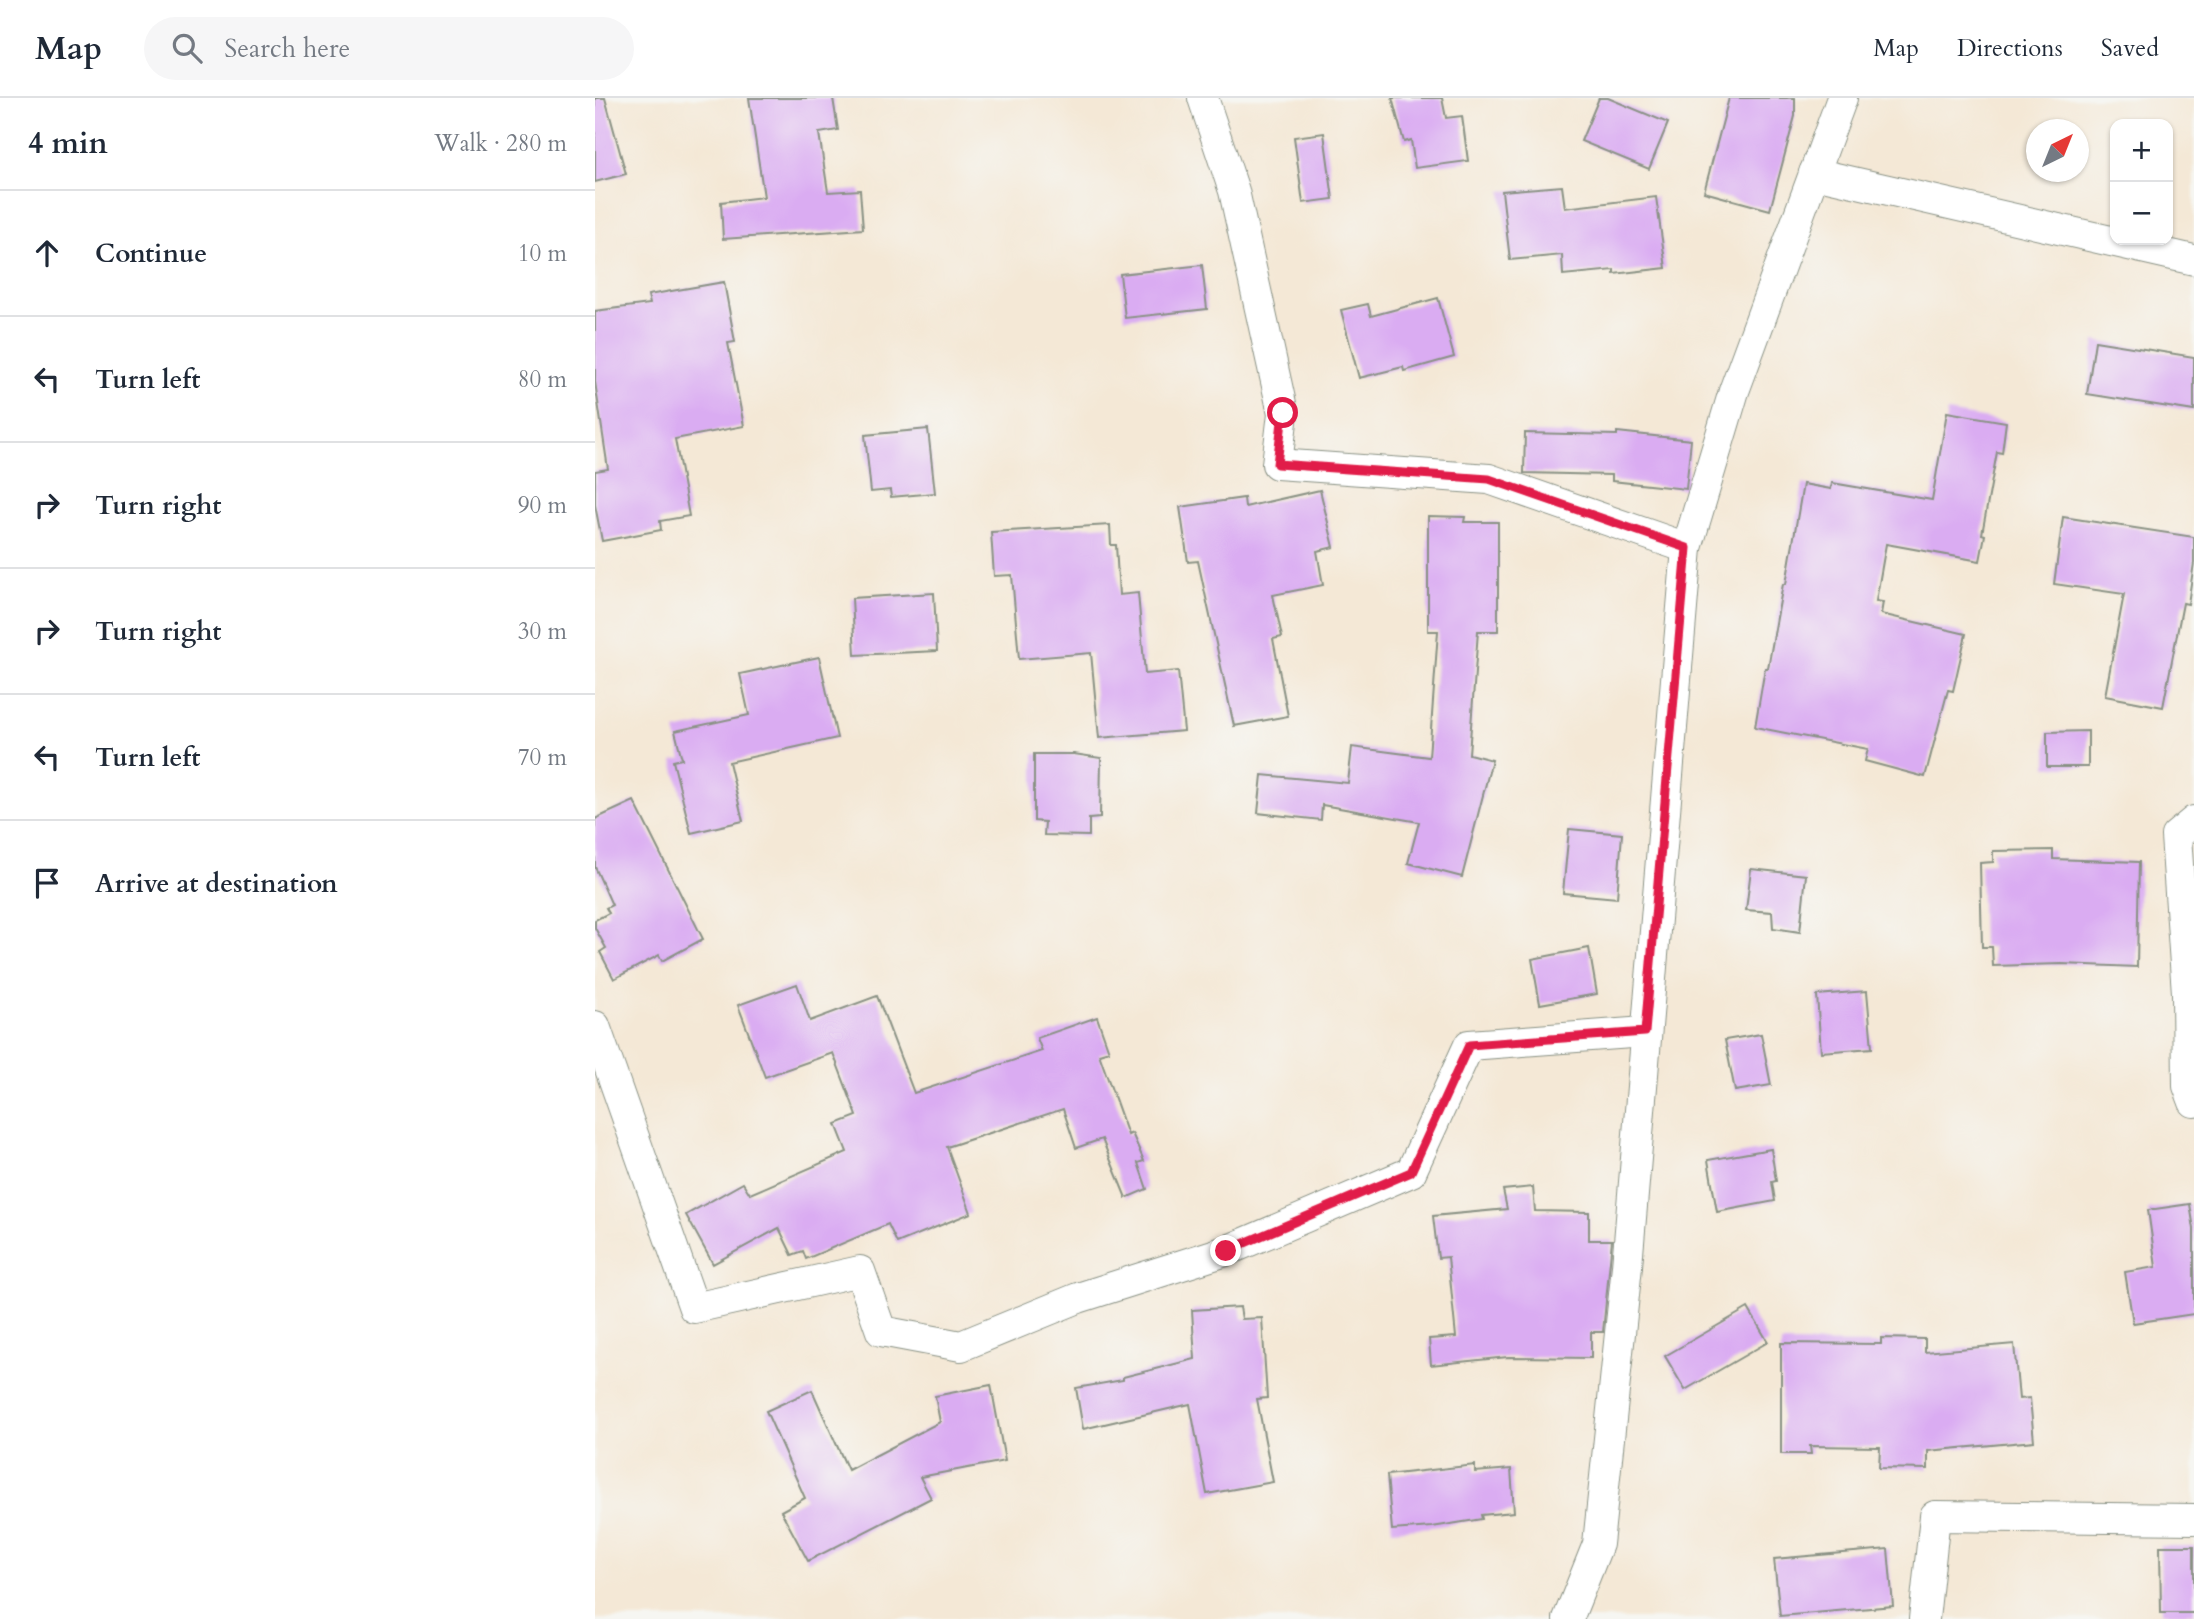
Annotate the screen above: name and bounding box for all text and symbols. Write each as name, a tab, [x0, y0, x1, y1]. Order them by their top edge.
search box	[144, 17, 634, 80]
text: Map	[35, 26, 102, 71]
icon: search	[168, 29, 206, 67]
text: Search here	[224, 31, 350, 66]
text: Map	[1873, 32, 1919, 65]
text: Directions	[1957, 32, 2063, 65]
text: Saved	[2101, 32, 2159, 65]
north arrow	[2026, 119, 2089, 182]
map controls	[2110, 119, 2173, 245]
button: +	[2110, 119, 2173, 182]
text: 4 min	[28, 123, 108, 164]
text: Walk · 280 m	[434, 128, 567, 159]
button: −	[2110, 182, 2173, 245]
icon: ahead	[28, 234, 66, 272]
text: Continue	[95, 236, 207, 271]
text: 10 m	[518, 238, 567, 269]
icon: left	[28, 360, 66, 398]
text: Turn left	[95, 362, 200, 397]
text: 80 m	[518, 364, 567, 395]
route start	[1267, 397, 1298, 428]
icon: right	[28, 486, 66, 524]
text: Turn right	[95, 488, 222, 523]
text: 90 m	[518, 490, 567, 521]
icon: right	[28, 612, 66, 650]
text: Turn right	[95, 614, 222, 649]
text: 30 m	[518, 616, 567, 647]
icon: left	[28, 738, 66, 776]
text: Turn left	[95, 740, 200, 775]
text: 70 m	[518, 742, 567, 773]
icon: arrive	[28, 864, 66, 902]
text: Arrive at destination	[95, 866, 338, 901]
route end	[1210, 1235, 1241, 1266]

